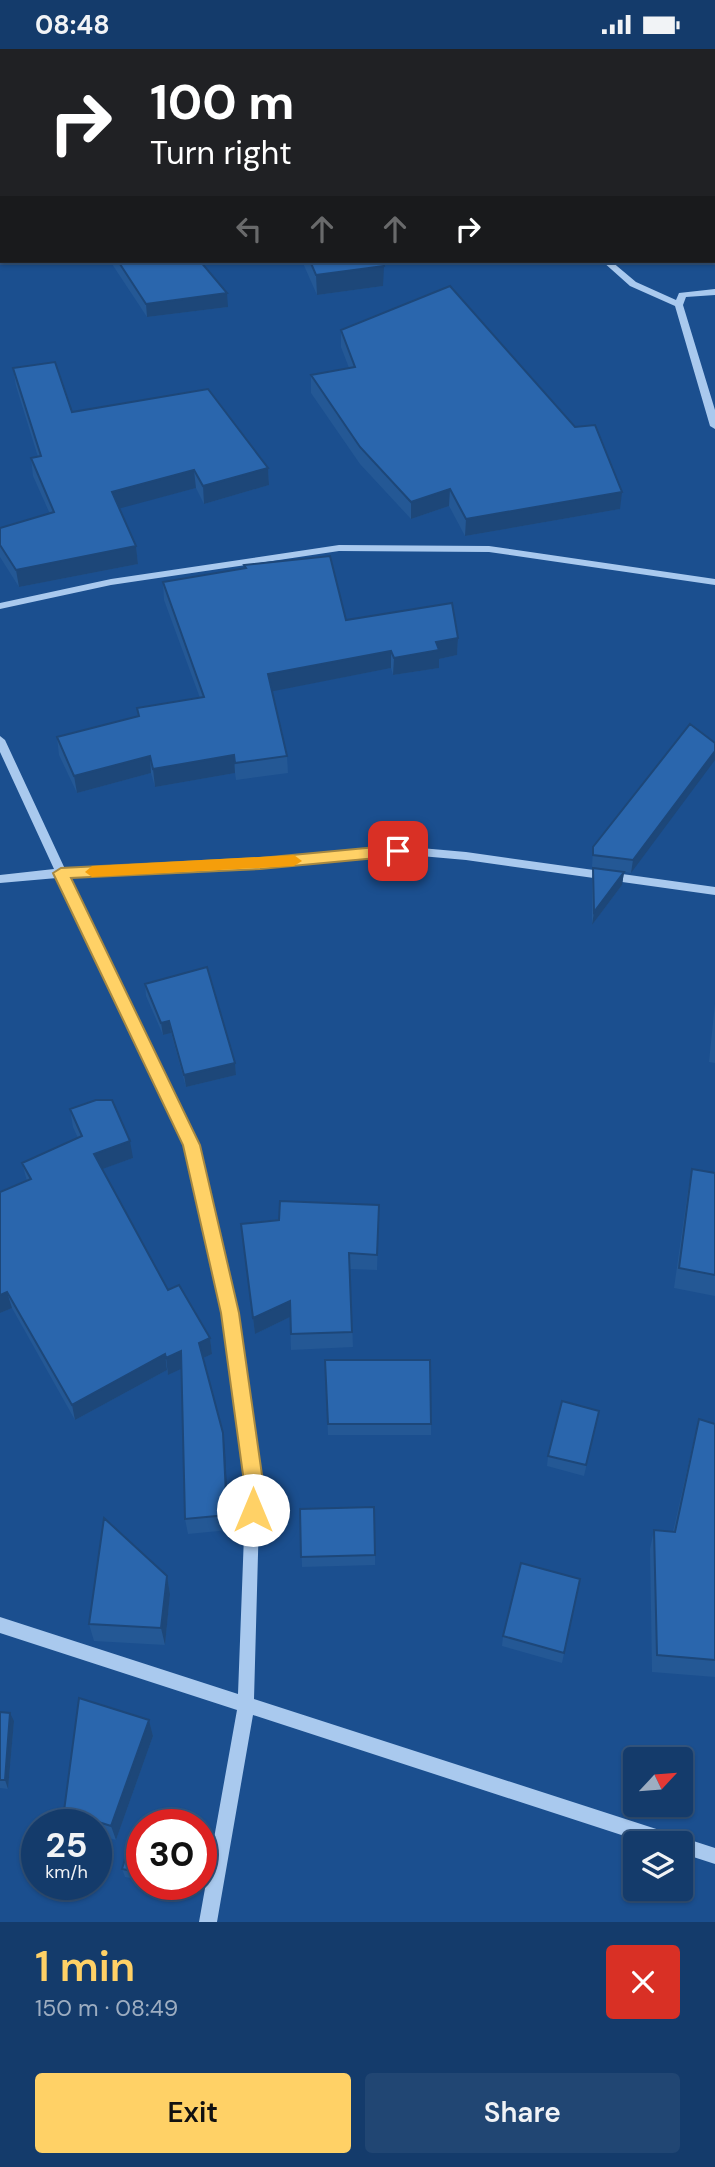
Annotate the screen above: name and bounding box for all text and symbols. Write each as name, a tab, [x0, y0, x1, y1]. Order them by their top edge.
text: 08:48	[35, 8, 110, 42]
text: 100 m	[150, 70, 294, 134]
icon: right	[35, 77, 126, 168]
text: Turn right	[150, 132, 292, 174]
icon: left	[230, 210, 268, 248]
icon: ahead	[303, 210, 341, 248]
icon: ahead	[376, 210, 414, 248]
icon: right	[449, 210, 487, 248]
pin	[368, 821, 428, 881]
icon: arrive	[379, 832, 417, 870]
position arrow	[216, 1473, 290, 1547]
north arrow	[623, 1747, 693, 1817]
map controls	[623, 1747, 693, 1901]
speed limit sign: 30	[126, 1809, 217, 1900]
text: 25	[46, 1822, 87, 1868]
button: layers	[623, 1831, 693, 1901]
text: km/h	[45, 1860, 88, 1884]
text: 1 min	[35, 1939, 135, 1994]
button: close	[606, 1945, 680, 2019]
text: 150 m · 08:49	[35, 1993, 178, 2023]
button: Exit	[35, 2073, 351, 2153]
button: Share	[365, 2073, 680, 2153]

